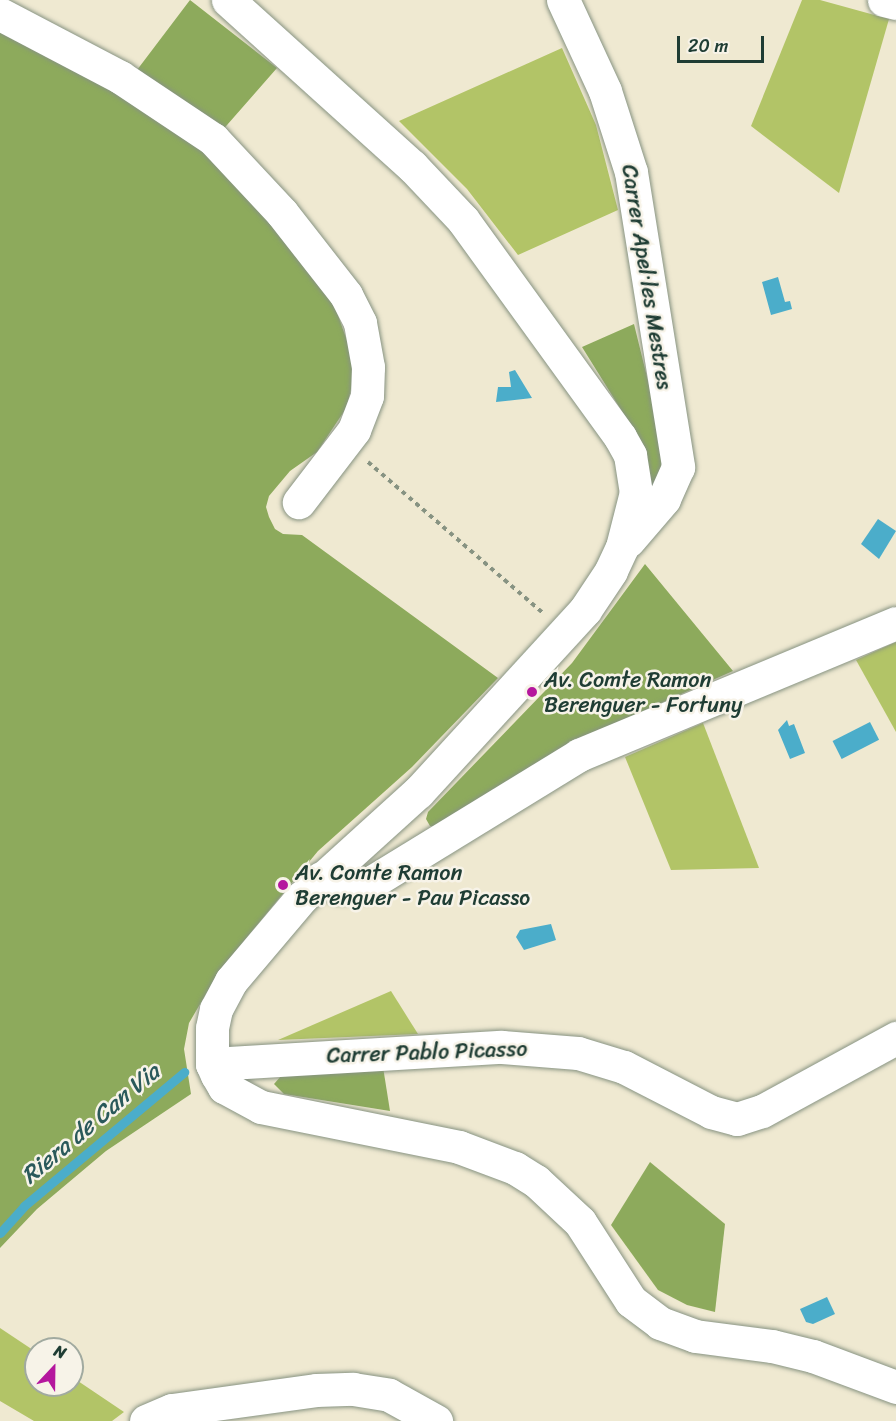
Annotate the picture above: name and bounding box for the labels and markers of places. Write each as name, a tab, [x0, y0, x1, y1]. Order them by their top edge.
place label: Av. Comte Ramon Berenguer - Fortuny	[544, 666, 743, 718]
marker: Av. Comte Ramon Berenguer - Fortuny	[525, 685, 539, 699]
place label: Av. Comte Ramon Berenguer - Pau Picasso	[295, 859, 531, 910]
marker: Av. Comte Ramon Berenguer - Pau Picasso	[276, 878, 290, 892]

